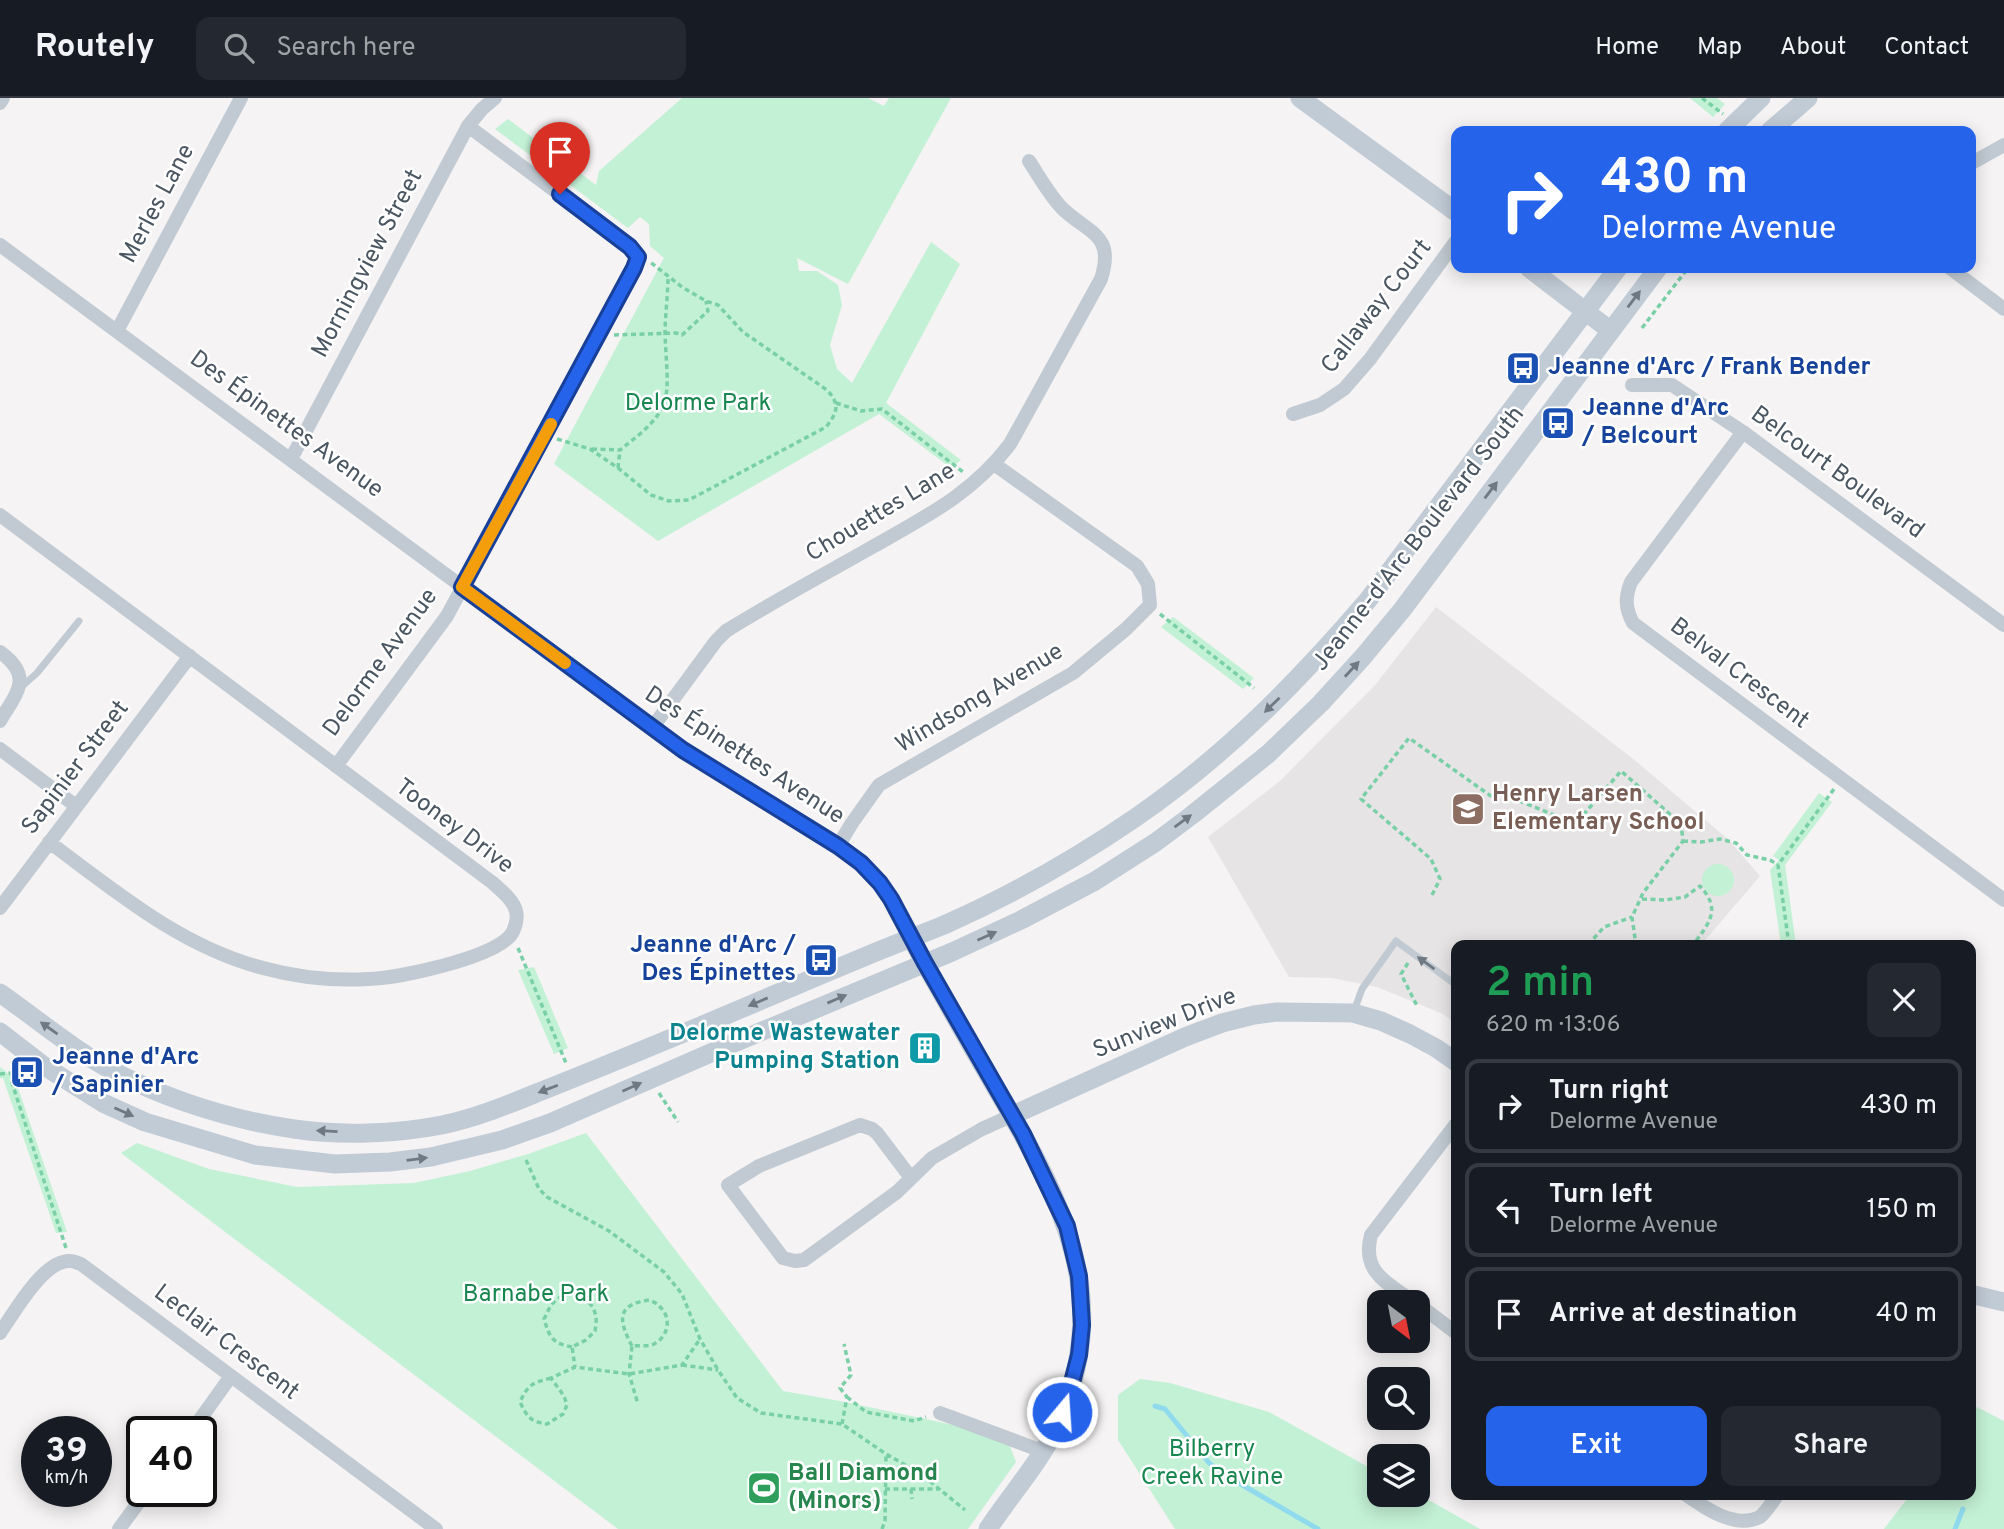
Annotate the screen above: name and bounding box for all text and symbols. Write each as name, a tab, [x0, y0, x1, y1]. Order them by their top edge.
search box	[196, 17, 686, 80]
text: Routely	[35, 27, 154, 69]
icon: search	[220, 29, 258, 67]
text: Search here	[276, 32, 415, 65]
text: Home	[1595, 33, 1659, 63]
text: Map	[1697, 33, 1742, 63]
text: About	[1780, 33, 1846, 63]
text: Contact	[1884, 33, 1969, 63]
pin	[530, 122, 590, 194]
icon: arrive	[541, 133, 579, 171]
street label: Merles Lane	[114, 139, 202, 269]
text: 430 m	[1601, 149, 1749, 211]
icon: right	[1486, 154, 1577, 245]
street label: Morningview Street	[306, 165, 430, 363]
text: Delorme Avenue	[1601, 210, 1836, 250]
street label: Callaway Court	[1315, 234, 1439, 380]
one-way arrow	[1627, 291, 1642, 309]
street label: Des Épinettes Avenue	[183, 343, 390, 505]
bus stop icon: Jeanne d'Arc / Frank Bender	[1504, 349, 1542, 387]
place label: Jeanne d'Arc / Frank Bender	[1548, 353, 1871, 383]
park label: Delorme Park	[625, 389, 771, 419]
place label: Jeanne d'Arc / Belcourt	[1581, 394, 1730, 452]
street label: Belcourt Boulevard	[1744, 400, 1930, 546]
street label: Jeanne-d'Arc Boulevard South	[1306, 401, 1532, 677]
bus stop icon: Jeanne d'Arc / Belcourt	[1539, 404, 1577, 442]
street label: Chouettes Lane	[801, 457, 961, 569]
one-way arrow	[1484, 481, 1499, 499]
street label: Delorme Avenue	[317, 583, 445, 743]
street label: Belval Crescent	[1663, 612, 1815, 736]
street label: Windsong Avenue	[891, 637, 1069, 761]
one-way arrow	[1344, 660, 1360, 678]
street label: Des Épinettes Avenue	[638, 678, 851, 832]
street label: Sapinier Street	[16, 695, 136, 841]
one-way arrow	[1264, 696, 1281, 712]
street label: Tooney Drive	[389, 773, 519, 881]
place label: Henry Larsen Elementary School	[1492, 780, 1704, 838]
school or university icon: Henry Larsen Elementary School	[1449, 790, 1487, 828]
one-way arrow	[1174, 814, 1192, 829]
one-way arrow	[977, 930, 998, 941]
place label: Jeanne d'Arc / Des Épinettes	[630, 931, 796, 989]
bus stop icon: Jeanne d'Arc / Des Épinettes	[802, 941, 840, 979]
one-way arrow	[1417, 957, 1435, 971]
text: 2 min	[1486, 958, 1594, 1011]
button: close	[1867, 963, 1941, 1037]
street label: Sunview Drive	[1089, 982, 1241, 1066]
one-way arrow	[827, 993, 847, 1005]
one-way arrow	[747, 996, 768, 1007]
text: 620 m · 13:06	[1486, 1011, 1620, 1040]
place label: Delorme Wastewater Pumping Station	[669, 1019, 900, 1077]
one-way arrow	[40, 1021, 58, 1035]
building icon: Delorme Wastewater Pumping Station	[906, 1029, 944, 1067]
place label: Jeanne d'Arc / Sapinier	[51, 1043, 200, 1101]
bus stop icon: Jeanne d'Arc / Sapinier	[8, 1053, 46, 1091]
text: Turn right	[1549, 1075, 1669, 1108]
one-way arrow	[622, 1081, 642, 1093]
one-way arrow	[537, 1083, 558, 1094]
icon: right	[1490, 1087, 1528, 1125]
text: 430 m	[1861, 1090, 1937, 1123]
one-way arrow	[114, 1106, 134, 1118]
text: Delorme Avenue	[1549, 1108, 1718, 1137]
one-way arrow	[316, 1126, 338, 1137]
one-way arrow	[407, 1153, 429, 1164]
text: Turn left	[1549, 1179, 1653, 1212]
icon: left	[1490, 1191, 1528, 1229]
text: 150 m	[1866, 1194, 1937, 1227]
text: Delorme Avenue	[1549, 1212, 1718, 1241]
street label: Leclair Crescent	[147, 1279, 305, 1407]
park label: Barnabe Park	[463, 1280, 609, 1310]
north arrow	[1367, 1290, 1430, 1353]
map controls	[1367, 1290, 1430, 1507]
icon: arrive	[1490, 1295, 1528, 1333]
text: Arrive at destination	[1549, 1298, 1797, 1331]
text: 40 m	[1876, 1298, 1937, 1331]
button: search	[1367, 1367, 1430, 1430]
position arrow	[1025, 1375, 1099, 1449]
button: Exit	[1486, 1406, 1707, 1486]
button: Share	[1721, 1406, 1941, 1486]
speed limit sign: 40	[126, 1416, 217, 1507]
text: 39	[45, 1430, 88, 1474]
park label: Bilberry Creek Ravine	[1141, 1435, 1283, 1493]
button: layers	[1367, 1444, 1430, 1507]
place label: Ball Diamond (Minors)	[788, 1459, 938, 1517]
text: km/h	[45, 1467, 88, 1490]
sports icon: Ball Diamond (Minors)	[745, 1469, 783, 1507]

